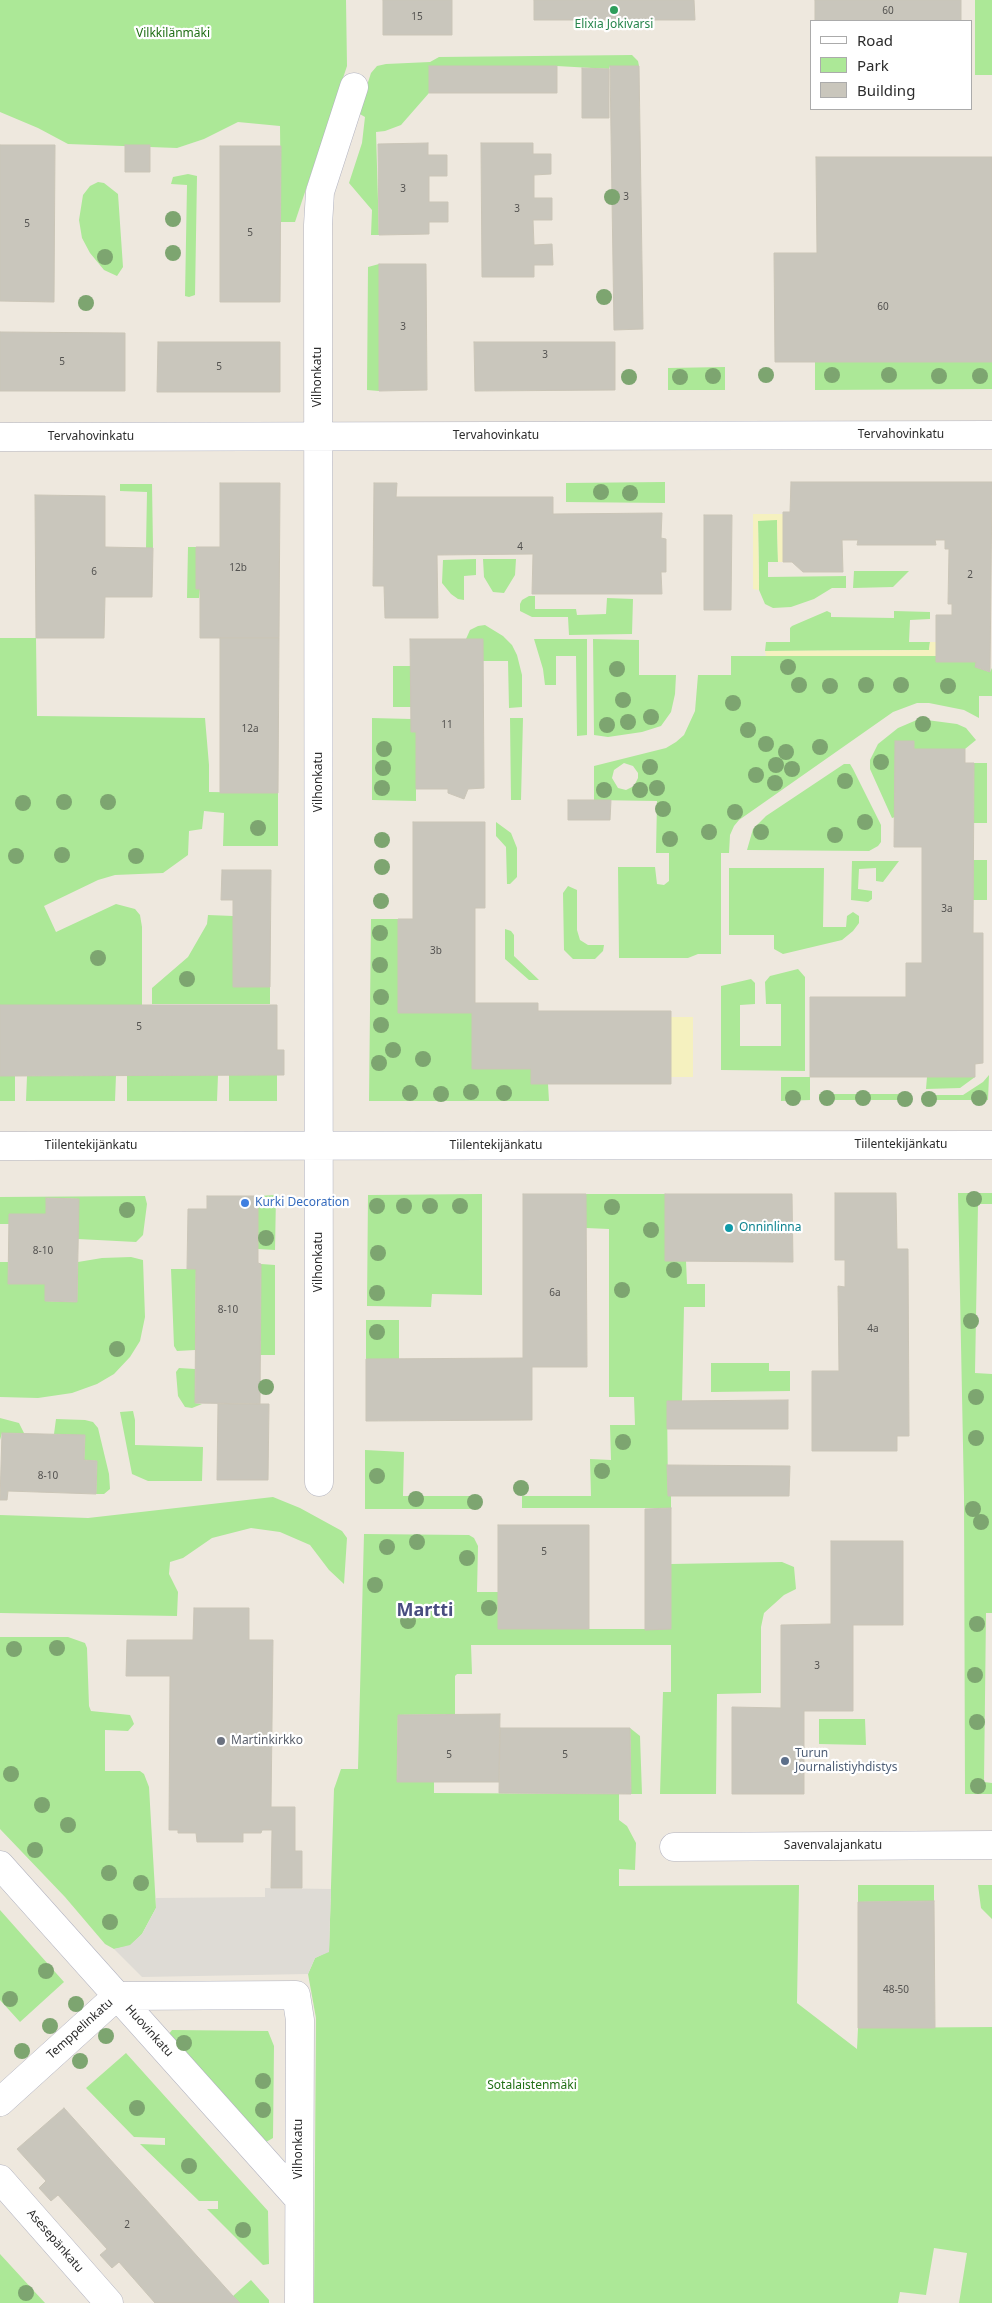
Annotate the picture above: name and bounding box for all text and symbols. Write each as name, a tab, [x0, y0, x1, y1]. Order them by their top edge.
marker: Elixia Jokivarsi	[608, 4, 620, 16]
house number: 60	[882, 5, 894, 17]
house number: 15	[411, 11, 423, 23]
place label: Elixia Jokivarsi	[575, 18, 653, 32]
legend	[810, 20, 972, 110]
park label: Vilkkilänmäki	[136, 27, 210, 41]
text: Road	[857, 30, 893, 50]
text: Park	[857, 55, 889, 75]
text: Building	[857, 80, 915, 100]
house number: 3	[400, 183, 406, 195]
house number: 3	[623, 191, 629, 203]
house number: 3	[514, 203, 520, 215]
house number: 5	[24, 218, 30, 230]
house number: 5	[247, 227, 253, 239]
house number: 60	[877, 301, 889, 313]
house number: 3	[400, 321, 406, 333]
street label: Vilhonkatu	[311, 347, 325, 407]
house number: 3	[542, 349, 548, 361]
house number: 5	[59, 356, 65, 368]
house number: 5	[216, 361, 222, 373]
street label: Tervahovinkatu	[858, 428, 944, 442]
street label: Tervahovinkatu	[453, 429, 539, 443]
street label: Tervahovinkatu	[48, 430, 134, 444]
house number: 4	[517, 541, 523, 553]
house number: 12b	[229, 562, 247, 574]
house number: 6	[91, 566, 97, 578]
house number: 2	[967, 569, 973, 581]
house number: 11	[441, 719, 453, 731]
house number: 12a	[241, 723, 259, 735]
street label: Vilhonkatu	[312, 752, 326, 812]
house number: 3a	[941, 903, 953, 915]
house number: 3b	[430, 945, 442, 957]
house number: 5	[136, 1021, 142, 1033]
street label: Tiilentekijänkatu	[855, 1138, 947, 1152]
street label: Tiilentekijänkatu	[45, 1139, 137, 1153]
street label: Tiilentekijänkatu	[450, 1139, 542, 1153]
place label: Kurki Decoration	[255, 1196, 350, 1210]
marker: Kurki Decoration	[239, 1197, 251, 1209]
place label: Onninlinna	[739, 1221, 801, 1235]
marker: Onninlinna	[723, 1222, 735, 1234]
street label: Vilhonkatu	[312, 1232, 326, 1292]
house number: 8-10	[33, 1245, 53, 1257]
house number: 6a	[549, 1287, 561, 1299]
house number: 8-10	[218, 1304, 238, 1316]
house number: 4a	[867, 1323, 879, 1335]
house number: 8-10	[38, 1470, 58, 1482]
house number: 5	[541, 1546, 547, 1558]
district label: Martti	[397, 1600, 453, 1622]
house number: 3	[814, 1660, 820, 1672]
place label: Martinkirkko	[231, 1734, 303, 1748]
marker: Martinkirkko	[215, 1735, 227, 1747]
place label: Turun Journalistiyhdistys	[795, 1747, 897, 1775]
house number: 5	[446, 1749, 452, 1761]
house number: 5	[562, 1749, 568, 1761]
marker: Turun Journalistiyhdistys	[779, 1755, 791, 1767]
street label: Savenvalajankatu	[784, 1839, 882, 1853]
house number: 48-50	[883, 1984, 909, 1996]
street label: Temppelinkatu	[44, 1996, 116, 2062]
street label: Huovinkatu	[122, 2002, 176, 2060]
park label: Sotalaistenmäki	[487, 2079, 577, 2093]
street label: Vilhonkatu	[292, 2119, 306, 2179]
street label: Asesepänkatu	[24, 2206, 86, 2276]
house number: 2	[124, 2219, 130, 2231]

